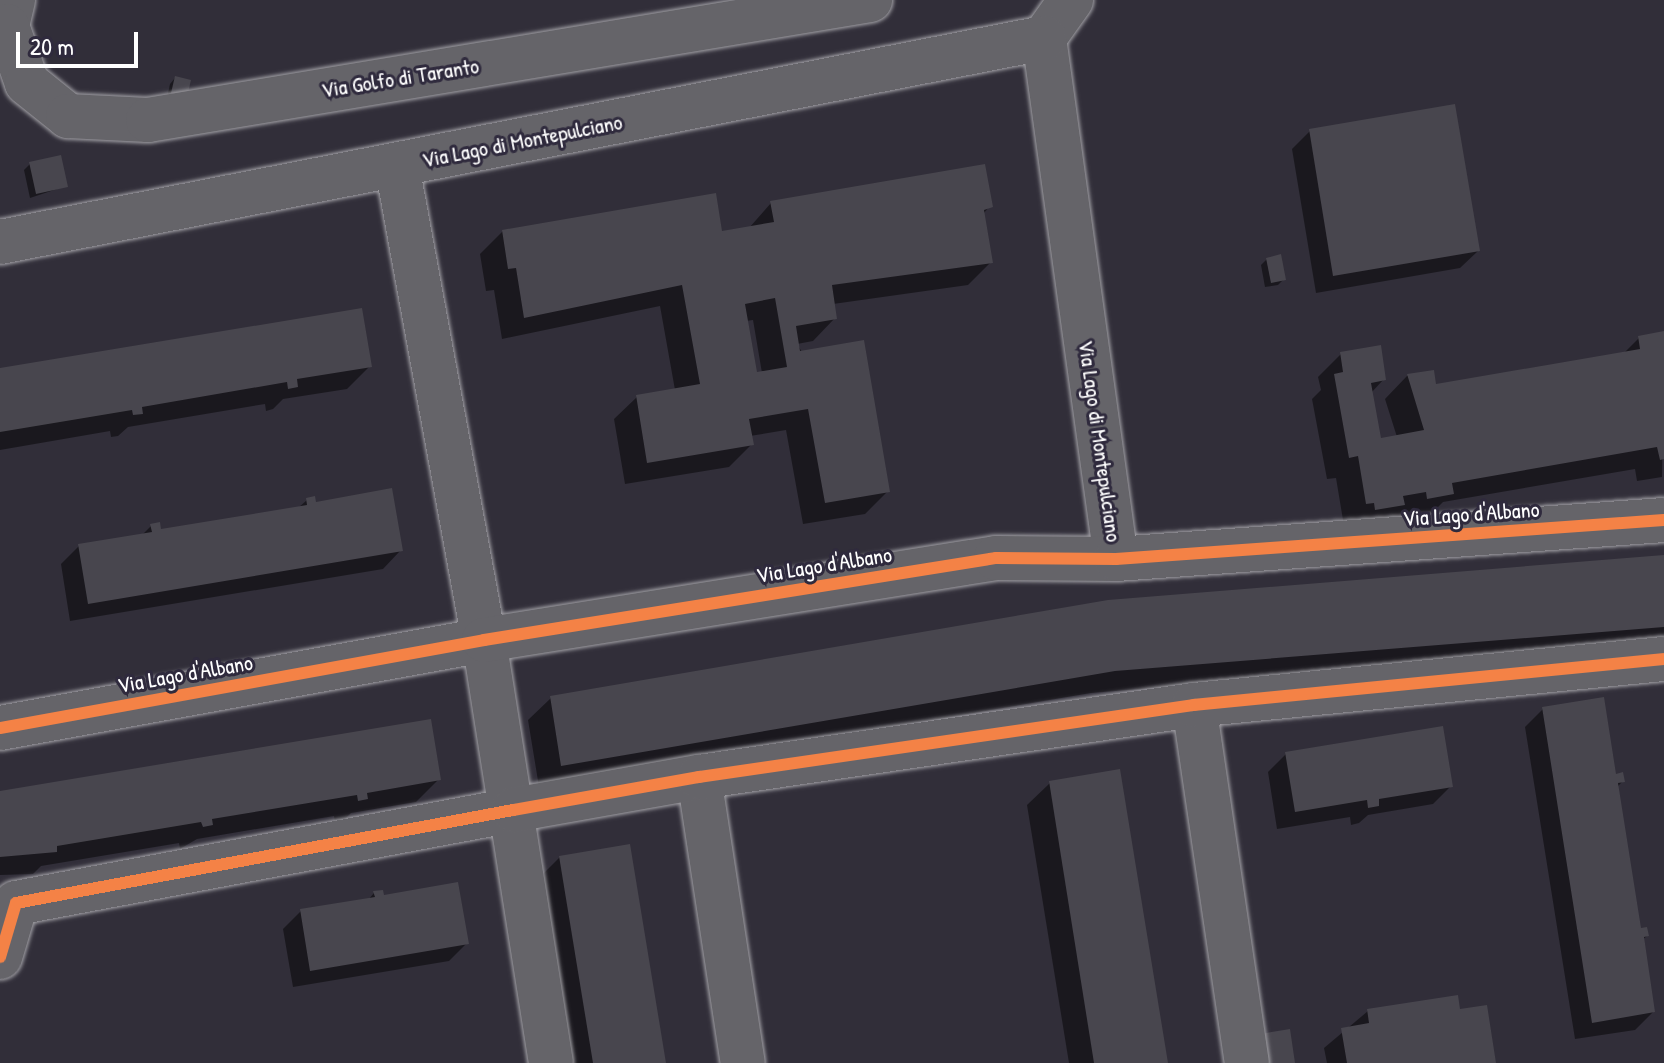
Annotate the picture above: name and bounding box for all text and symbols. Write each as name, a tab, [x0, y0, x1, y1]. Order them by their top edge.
scale bar	[20, 16, 142, 66]
text: 20 m	[30, 30, 74, 62]
street label: Via Golfo di Taranto	[319, 53, 481, 103]
street label: Via Lago di Montepulciano	[420, 109, 624, 173]
street label: Via Lago di Montepulciano	[1073, 339, 1127, 543]
street label: Via Lago d'Albano	[1402, 496, 1540, 532]
street label: Via Lago d'Albano	[754, 541, 894, 589]
street label: Via Lago d'Albano	[115, 649, 255, 699]

